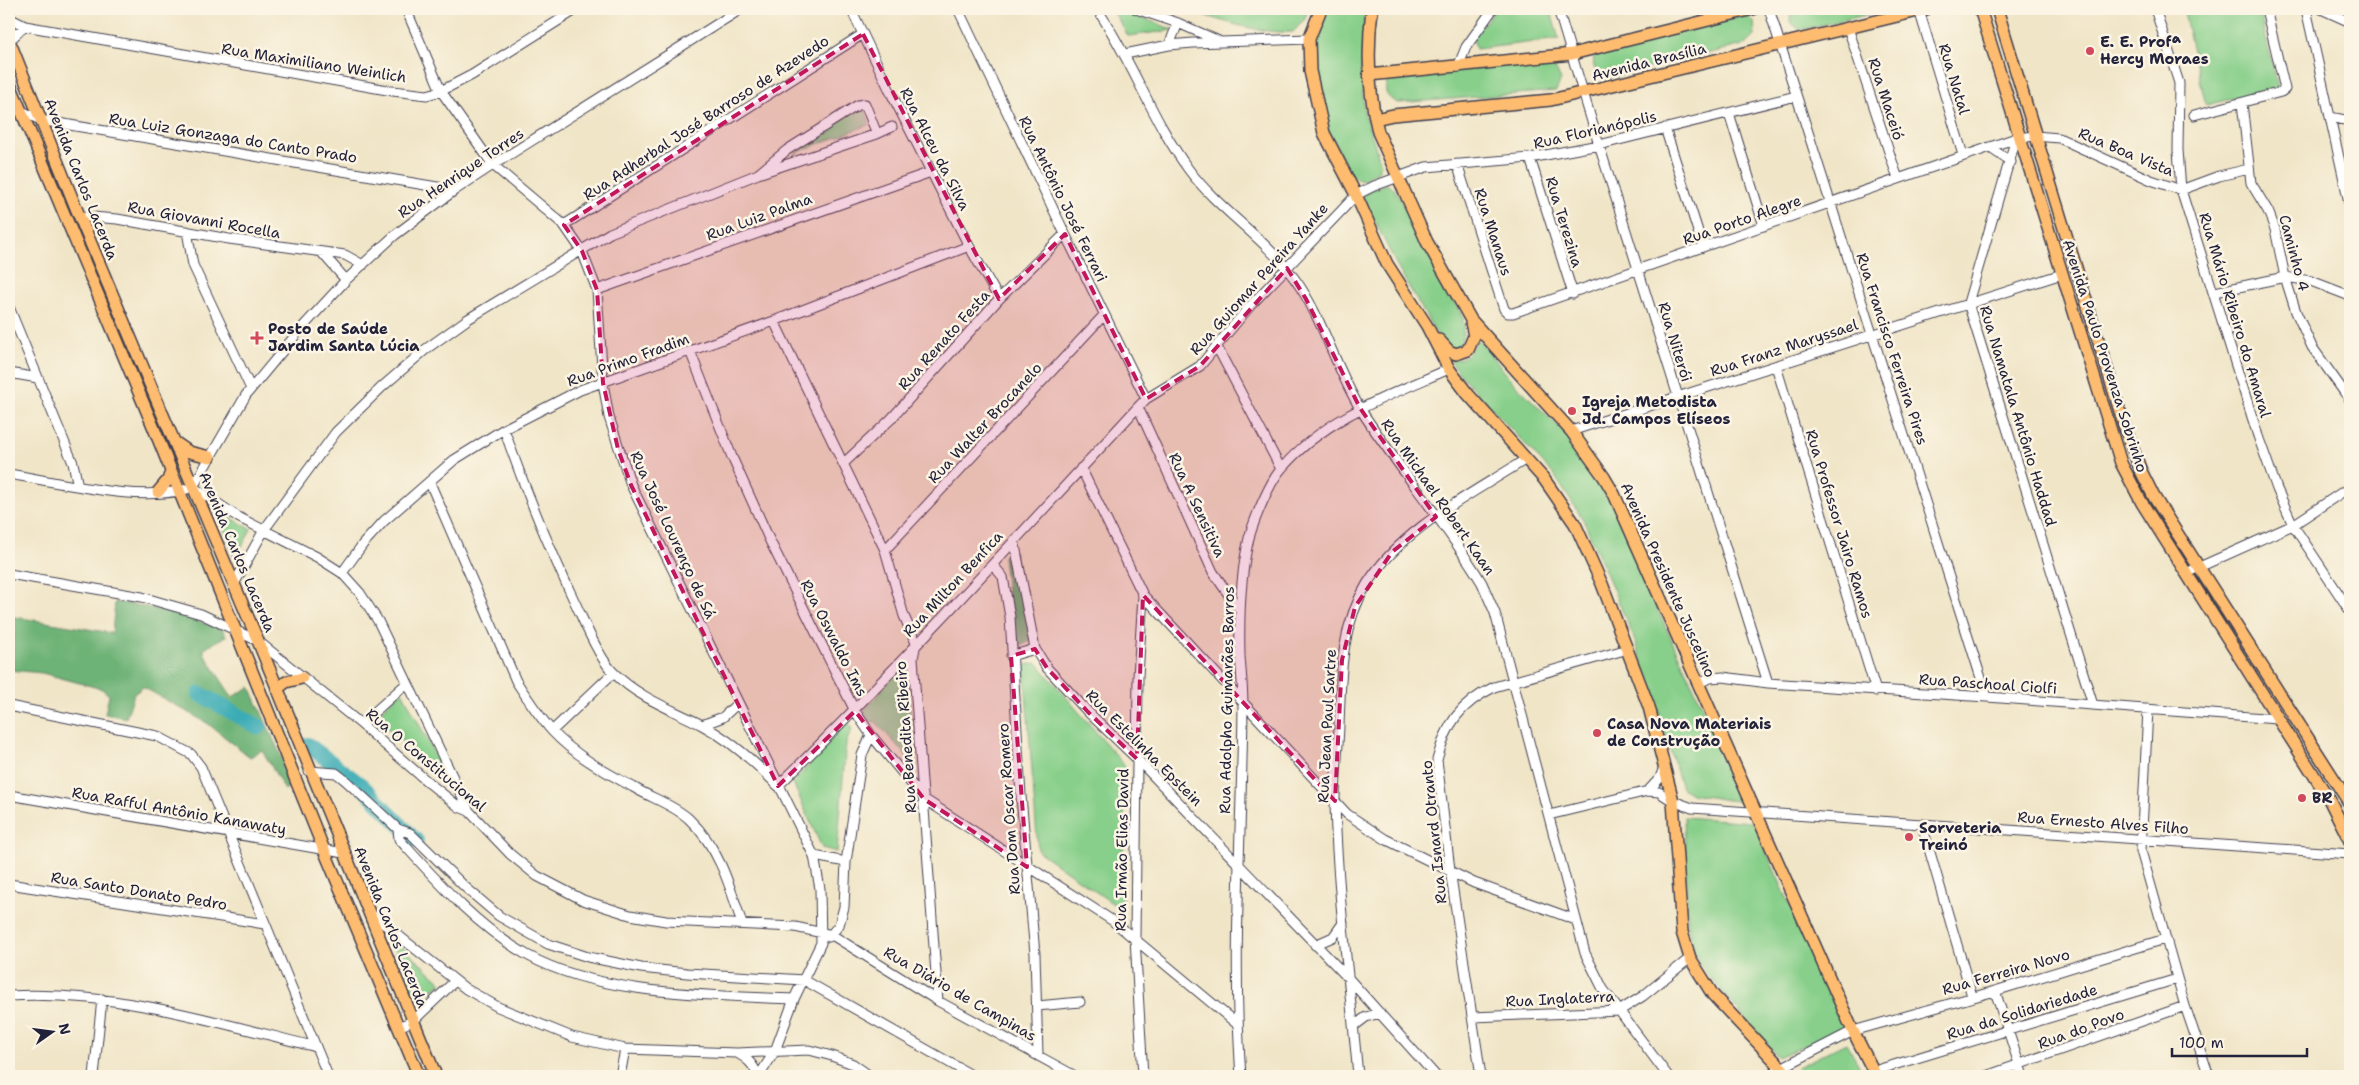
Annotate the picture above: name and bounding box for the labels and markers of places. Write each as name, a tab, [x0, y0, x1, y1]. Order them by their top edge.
place label: E. E. Profª Hercy Moraes	[2100, 32, 2209, 69]
marker: E. E. Profª Hercy Moraes	[2084, 45, 2096, 57]
place label: Posto de Saúde Jardim Santa Lúcia	[268, 319, 420, 356]
marker: Posto de Saúde Jardim Santa Lúcia	[250, 331, 264, 345]
place label: Igreja Metodista Jd. Campos Elíseos	[1582, 392, 1730, 429]
marker: Igreja Metodista Jd. Campos Elíseos	[1566, 405, 1578, 417]
place label: Casa Nova Materiais de Construção	[1607, 714, 1772, 751]
marker: Casa Nova Materiais de Construção	[1591, 727, 1603, 739]
place label: BR	[2312, 788, 2333, 808]
marker: BR	[2296, 792, 2308, 804]
place label: Sorveteria Treinó	[1919, 818, 2002, 855]
marker: Sorveteria Treinó	[1903, 831, 1915, 843]

